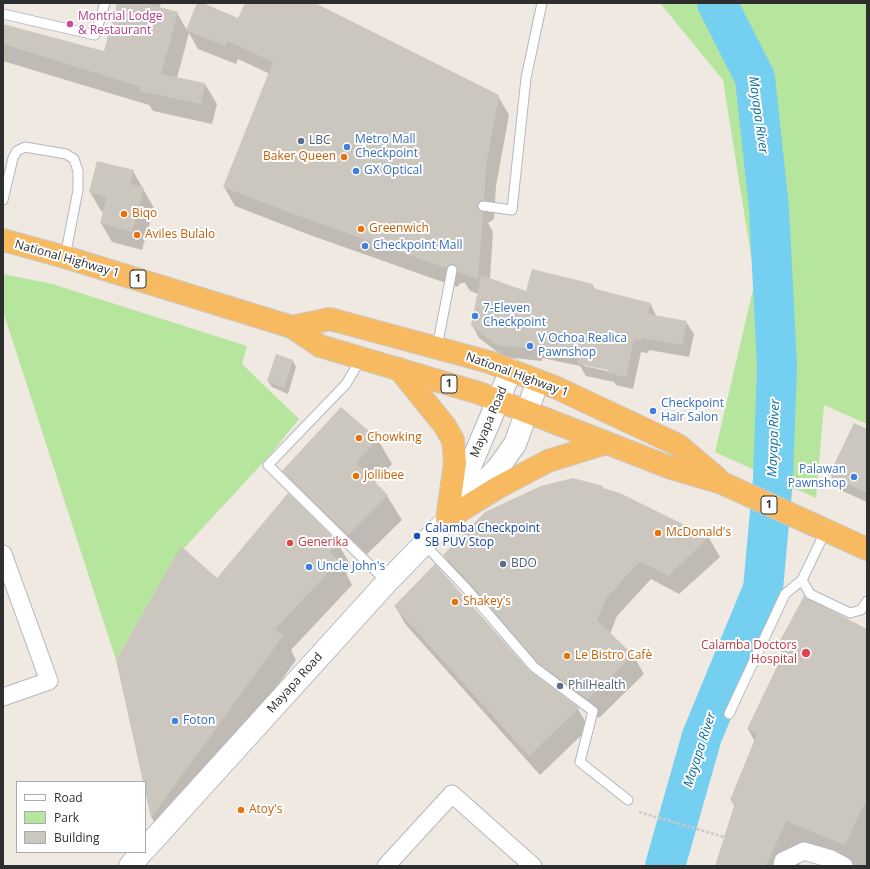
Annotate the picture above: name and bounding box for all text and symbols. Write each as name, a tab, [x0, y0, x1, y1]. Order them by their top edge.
place label: Montrial Lodge & Restaurant	[78, 10, 162, 38]
marker: Montrial Lodge & Restaurant	[65, 19, 75, 29]
water label: Mayapa River	[745, 75, 771, 155]
place label: Metro Mall Checkpoint	[355, 133, 418, 161]
place label: LBC	[309, 134, 331, 148]
marker: LBC	[296, 136, 306, 146]
marker: Metro Mall Checkpoint	[342, 142, 352, 152]
place label: Baker Queen	[263, 150, 336, 164]
marker: Baker Queen	[339, 152, 349, 162]
place label: GX Optical	[364, 164, 422, 178]
marker: GX Optical	[351, 166, 361, 176]
place label: Biqo	[132, 207, 157, 221]
marker: Biqo	[119, 209, 129, 219]
place label: Greenwich	[369, 222, 429, 236]
marker: Greenwich	[356, 224, 366, 234]
place label: Aviles Bulalo	[145, 228, 215, 242]
marker: Aviles Bulalo	[132, 230, 142, 240]
street label: National Highway 1	[13, 237, 121, 281]
place label: Checkpoint Mall	[373, 239, 463, 253]
marker: Checkpoint Mall	[360, 241, 370, 251]
road number: 1	[130, 270, 146, 288]
place label: 7-Eleven Checkpoint	[483, 302, 546, 330]
marker: 7-Eleven Checkpoint	[470, 311, 480, 321]
place label: V Ochoa Realica Pawnshop	[538, 332, 627, 360]
marker: V Ochoa Realica Pawnshop	[525, 341, 535, 351]
street label: National Highway 1	[464, 350, 570, 400]
road number: 1	[441, 375, 457, 393]
street label: Mayapa Road	[468, 384, 510, 460]
place label: Checkpoint Hair Salon	[661, 397, 724, 425]
water label: Mayapa River	[765, 399, 783, 477]
marker: Checkpoint Hair Salon	[648, 406, 658, 416]
place label: Chowking	[367, 431, 422, 445]
marker: Chowking	[354, 433, 364, 443]
place label: Palawan Pawnshop	[788, 463, 846, 491]
place label: Jollibee	[364, 469, 404, 483]
marker: Jollibee	[351, 471, 361, 481]
marker: Palawan Pawnshop	[849, 472, 859, 482]
road number: 1	[761, 496, 777, 514]
place label: Calamba Checkpoint SB PUV Stop	[425, 522, 540, 550]
place label: McDonald's	[666, 526, 731, 540]
marker: McDonald's	[653, 528, 663, 538]
marker: Calamba Checkpoint SB PUV Stop	[412, 531, 422, 541]
place label: Generika	[298, 536, 348, 550]
marker: Generika	[285, 538, 295, 548]
place label: BDO	[511, 557, 537, 571]
marker: BDO	[498, 559, 508, 569]
place label: Uncle John's	[317, 560, 385, 574]
marker: Uncle John's	[304, 562, 314, 572]
place label: Shakey's	[463, 595, 511, 609]
marker: Shakey's	[450, 597, 460, 607]
place label: Calamba Doctors Hospital	[701, 639, 797, 667]
marker: Calamba Doctors Hospital	[800, 647, 812, 659]
place label: Le Bistro Cafè	[575, 649, 652, 663]
street label: Mayapa Road	[264, 650, 326, 716]
marker: Le Bistro Cafè	[562, 651, 572, 661]
place label: PhilHealth	[568, 679, 626, 693]
marker: PhilHealth	[555, 681, 565, 691]
water label: Mayapa River	[681, 710, 719, 790]
place label: Foton	[183, 714, 215, 728]
marker: Foton	[170, 716, 180, 726]
legend	[16, 781, 146, 853]
text: Road	[54, 789, 83, 806]
place label: Atoy's	[249, 803, 282, 817]
marker: Atoy's	[236, 805, 246, 815]
text: Park	[54, 809, 79, 826]
text: Building	[54, 829, 99, 846]

